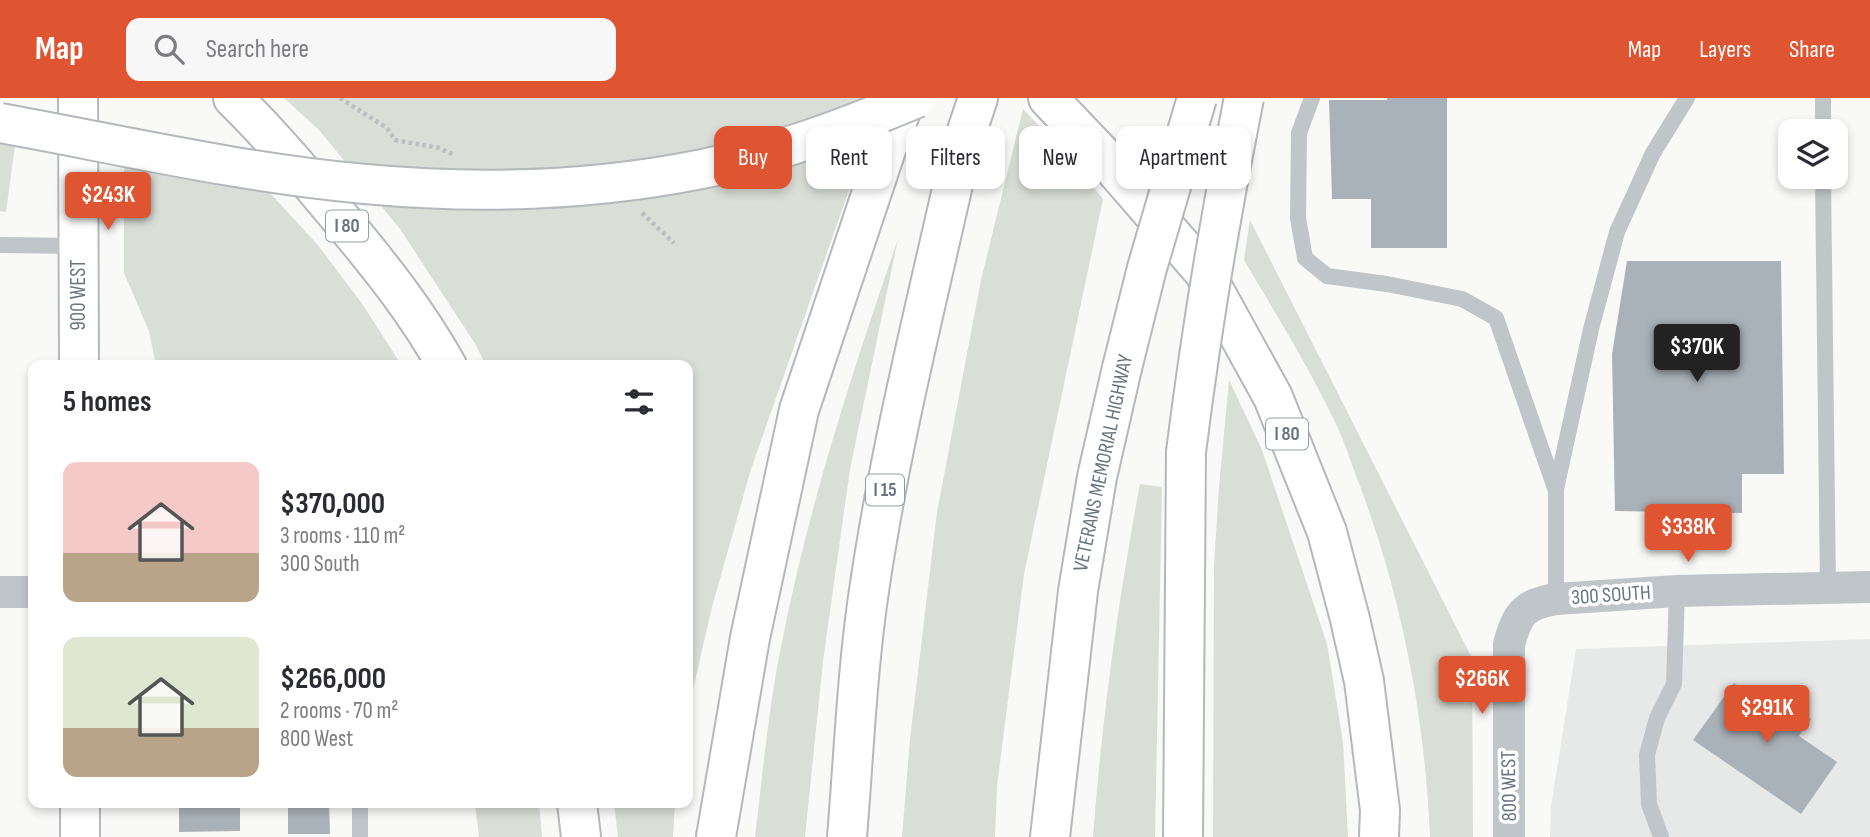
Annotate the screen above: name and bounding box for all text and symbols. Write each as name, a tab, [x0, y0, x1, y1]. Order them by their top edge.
search box	[126, 18, 616, 81]
text: Map	[35, 29, 84, 69]
icon: search	[150, 30, 188, 68]
text: Search here	[206, 34, 309, 65]
text: Map	[1628, 35, 1661, 64]
text: Layers	[1699, 35, 1751, 64]
text: Share	[1789, 35, 1835, 64]
map controls	[1778, 119, 1848, 189]
button: layers	[1778, 119, 1848, 189]
chip: Buy	[714, 126, 792, 189]
chip: Rent	[806, 126, 892, 189]
chip: Filters	[906, 126, 1005, 189]
chip: New	[1019, 126, 1102, 189]
chip: Apartment	[1116, 126, 1251, 189]
pin: $243K	[59, 172, 157, 232]
text: $243K	[81, 181, 135, 209]
road number: I 80	[326, 210, 368, 242]
street label: 900 WEST	[66, 259, 91, 331]
pin: $370K	[1648, 324, 1746, 384]
text: $370K	[1670, 333, 1724, 361]
street label: VETERANS MEMORIAL HIGHWAY	[1068, 352, 1138, 574]
icon: filters	[620, 383, 658, 421]
text: 5 homes	[63, 384, 152, 420]
road number: I 80	[1266, 418, 1308, 450]
road number: I 15	[866, 474, 904, 506]
text: $370,000	[280, 486, 385, 522]
icon: home	[119, 490, 203, 574]
pin: $338K	[1639, 504, 1737, 564]
text: $338K	[1661, 513, 1715, 541]
text: 3 rooms · 110 m²	[280, 522, 405, 550]
text: 300 South	[280, 550, 360, 578]
street label: 300 SOUTH	[1570, 580, 1652, 610]
pin: $266K	[1433, 656, 1531, 716]
text: $266,000	[280, 661, 386, 697]
icon: home	[119, 665, 203, 749]
text: $266K	[1455, 665, 1509, 693]
pin: $291K	[1718, 686, 1816, 745]
text: $291K	[1740, 694, 1794, 722]
text: 2 rooms · 70 m²	[280, 697, 398, 725]
text: 800 West	[280, 725, 353, 753]
street label: 800 WEST	[1496, 750, 1522, 822]

